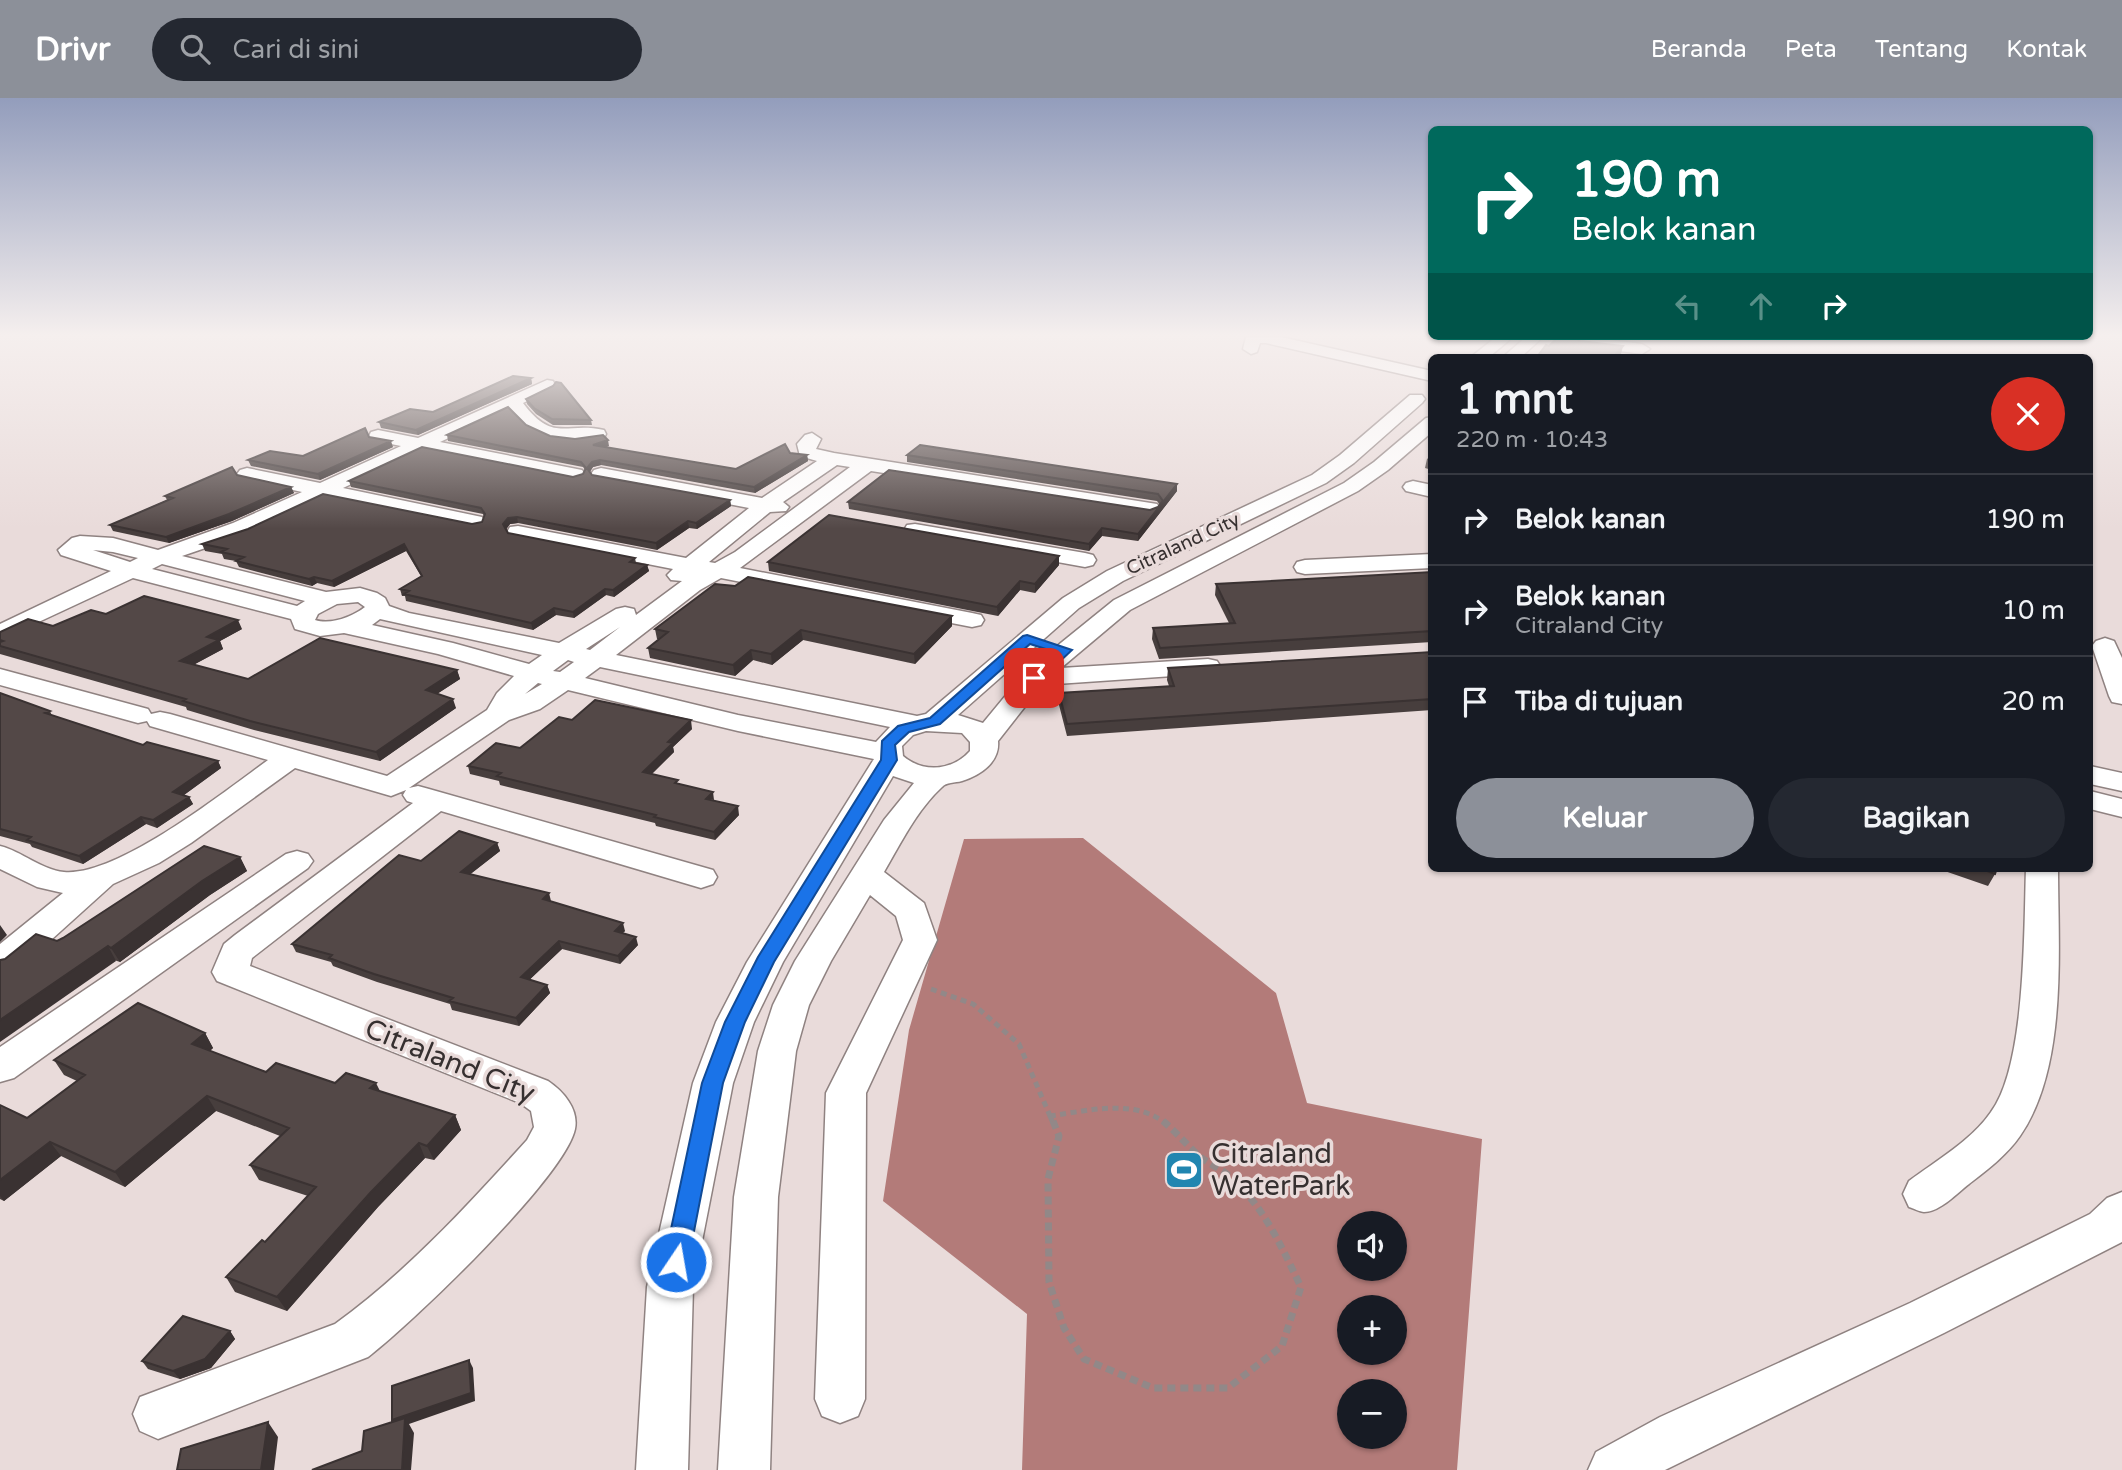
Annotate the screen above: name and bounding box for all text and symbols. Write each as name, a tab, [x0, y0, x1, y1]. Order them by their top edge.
search box	[152, 18, 642, 81]
text: Drivr	[35, 30, 110, 69]
icon: search	[176, 30, 214, 68]
text: Cari di sini	[232, 34, 359, 65]
text: Beranda	[1651, 35, 1747, 64]
text: Peta	[1785, 35, 1837, 64]
text: Tentang	[1875, 35, 1968, 64]
text: Kontak	[2006, 35, 2087, 64]
text: 190 m	[1571, 151, 1721, 210]
icon: right	[1456, 154, 1547, 245]
text: Belok kanan	[1571, 211, 1756, 249]
icon: left	[1669, 287, 1707, 325]
icon: ahead	[1742, 287, 1780, 325]
icon: right	[1815, 287, 1853, 325]
text: 1 mnt	[1456, 374, 1573, 425]
button: close	[1991, 377, 2065, 451]
text: 220 m · 10:43	[1456, 426, 1608, 454]
icon: right	[1456, 501, 1494, 539]
text: Belok kanan	[1515, 504, 1666, 535]
text: 190 m	[1985, 504, 2065, 535]
street label: Citraland City	[1123, 508, 1243, 580]
text: Belok kanan	[1515, 581, 1666, 612]
icon: right	[1456, 592, 1494, 630]
text: 10 m	[2002, 595, 2065, 626]
text: Citraland City	[1515, 612, 1663, 640]
pin	[1004, 648, 1064, 708]
icon: arrive	[1015, 659, 1053, 697]
icon: arrive	[1456, 683, 1494, 721]
text: Tiba di tujuan	[1515, 686, 1683, 717]
text: 20 m	[2002, 686, 2065, 717]
button: Keluar	[1456, 778, 1754, 858]
button: Bagikan	[1768, 778, 2065, 858]
street label: Citraland City	[360, 1011, 540, 1111]
place label: Citraland WaterPark	[1211, 1137, 1350, 1203]
sports icon: Citraland WaterPark	[1163, 1149, 1205, 1191]
map controls	[1337, 1211, 1407, 1449]
button: sound	[1337, 1211, 1407, 1281]
position arrow	[639, 1225, 713, 1299]
button: +	[1337, 1295, 1407, 1365]
button: −	[1337, 1379, 1407, 1449]

